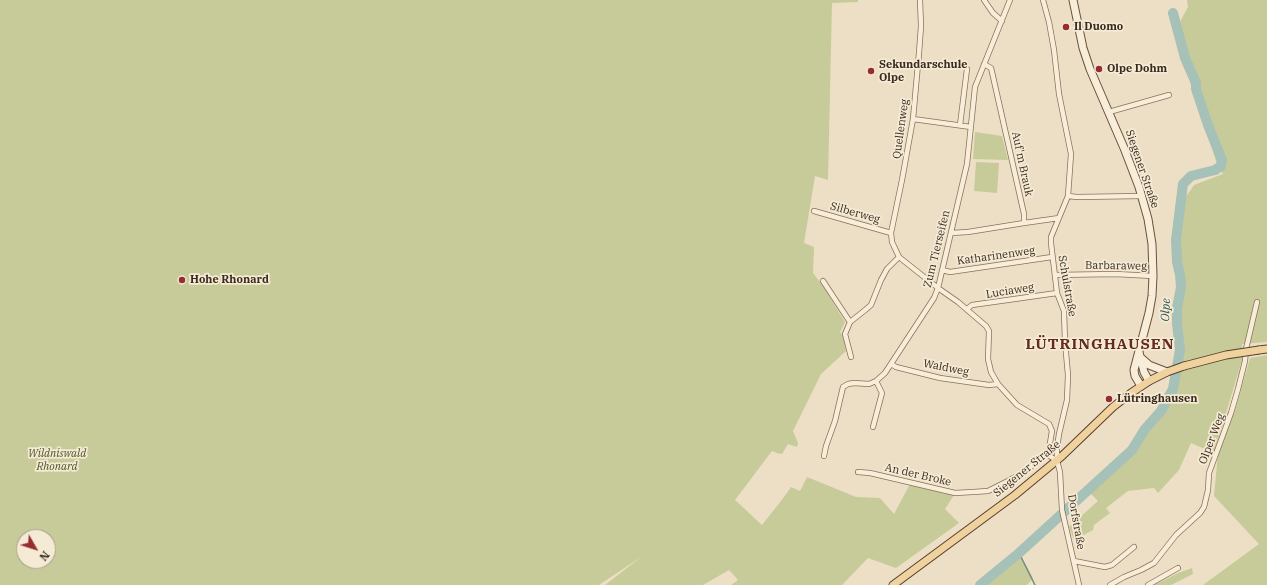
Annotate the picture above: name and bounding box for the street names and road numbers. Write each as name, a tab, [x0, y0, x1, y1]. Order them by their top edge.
street label: Quellenweg	[890, 98, 912, 160]
street label: Siegener Straße	[1122, 128, 1162, 210]
street label: Auf'm Brauk	[1009, 130, 1035, 198]
street label: Silberweg	[828, 200, 882, 226]
street label: Zum Tierseifen	[921, 209, 953, 289]
street label: Katharinenweg	[956, 244, 1036, 268]
street label: Schulstraße	[1055, 254, 1079, 318]
street label: Barbaraweg	[1085, 259, 1147, 273]
street label: Luciaweg	[985, 281, 1035, 301]
street label: Waldweg	[922, 357, 970, 379]
street label: Olper Weg	[1196, 412, 1228, 466]
street label: Siegener Straße	[991, 438, 1063, 500]
street label: An der Broke	[884, 461, 952, 489]
street label: Dorfstraße	[1065, 493, 1087, 551]

